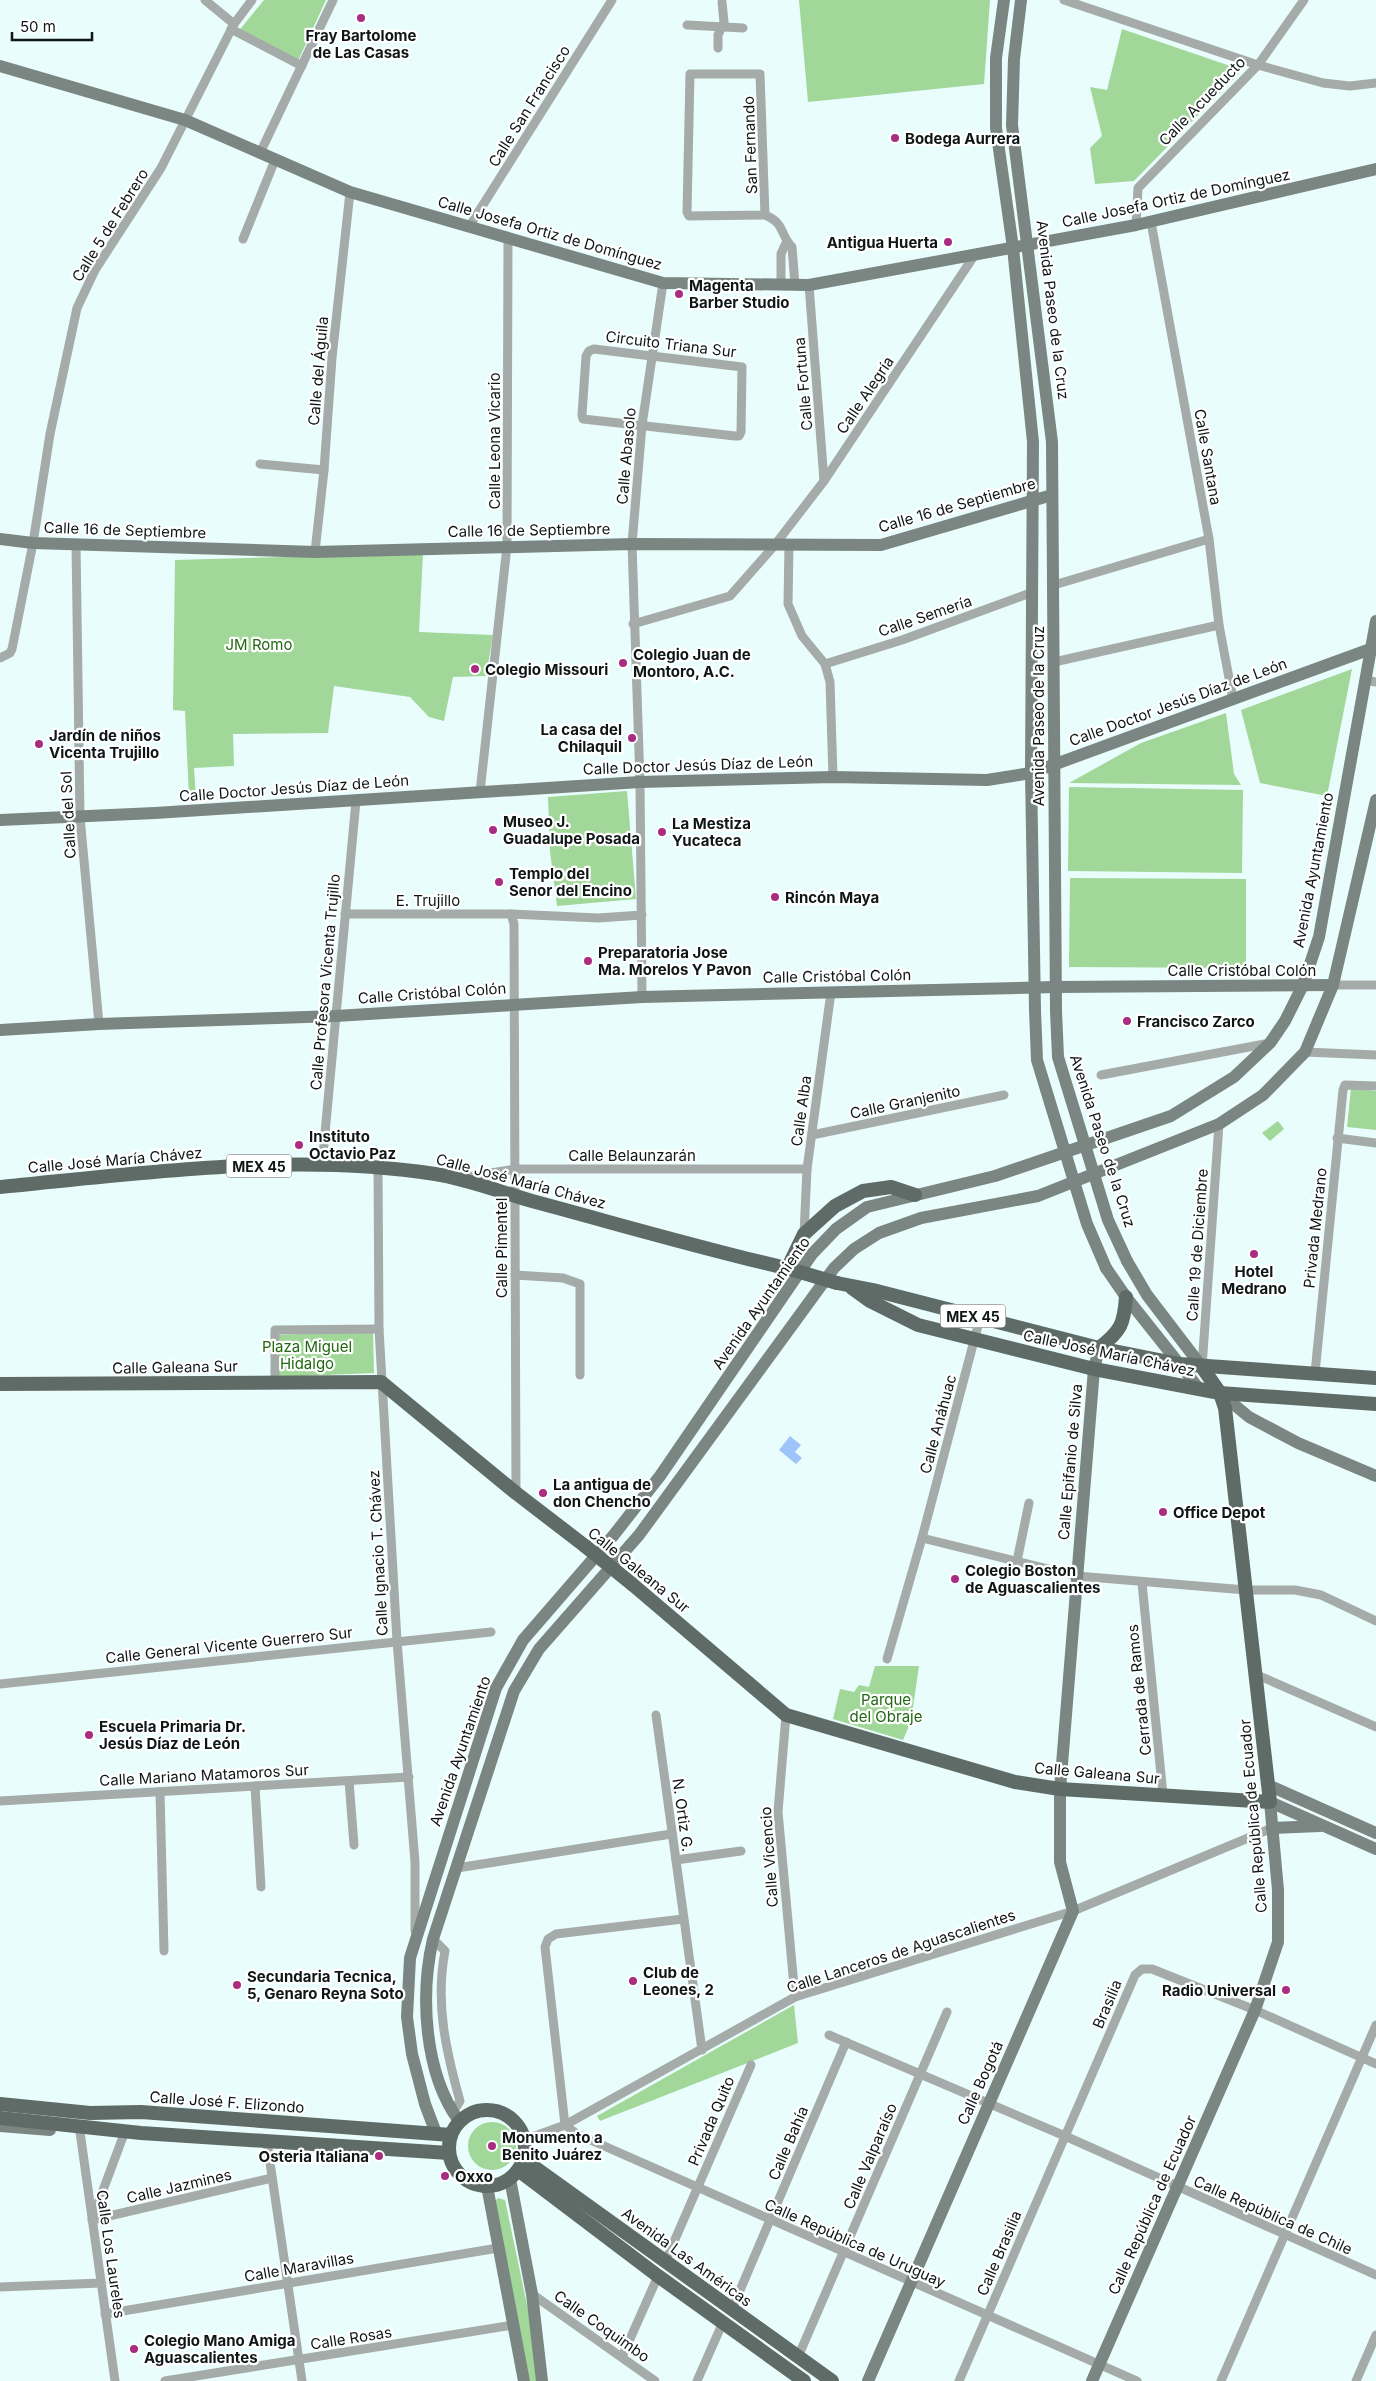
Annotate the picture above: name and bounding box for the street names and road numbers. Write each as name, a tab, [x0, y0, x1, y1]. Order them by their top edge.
street label: Calle San Francisco	[484, 42, 574, 170]
street label: Calle Acueducto	[1155, 52, 1249, 150]
street label: San Fernando	[739, 96, 761, 194]
street label: Calle 5 de Febrero	[68, 165, 152, 285]
street label: Calle Josefa Ortiz de Domínguez	[1060, 165, 1292, 231]
street label: Calle Josefa Ortiz de Domínguez	[436, 192, 664, 274]
street label: Avenida Paseo de la Cruz	[1033, 219, 1073, 401]
street label: Calle del Águila	[304, 316, 332, 426]
street label: Circuito Triana Sur	[605, 327, 738, 361]
street label: Calle Fortuna	[789, 336, 817, 432]
street label: Calle Alegría	[832, 353, 898, 437]
street label: Calle Leona Vicario	[485, 373, 504, 509]
street label: Calle Abasolo	[612, 407, 640, 505]
street label: Calle Santana	[1190, 407, 1226, 507]
street label: Calle 16 de Septiembre	[876, 473, 1038, 537]
street label: Calle 16 de Septiembre	[43, 518, 207, 542]
street label: Calle 16 de Septiembre	[448, 519, 610, 541]
street label: Calle Semería	[876, 591, 974, 641]
street label: Avenida Paseo de la Cruz	[1029, 626, 1048, 806]
street label: Calle Doctor Jesús Díaz de León	[1066, 654, 1290, 750]
street label: Calle Doctor Jesús Díaz de León	[583, 751, 813, 779]
street label: Calle Doctor Jesús Díaz de León	[178, 770, 410, 806]
street label: Calle del Sol	[56, 771, 80, 859]
street label: Avenida Ayuntamiento	[1289, 791, 1337, 949]
street label: Calle Profesora Vicenta Trujillo	[306, 873, 344, 1091]
street label: E. Trujillo	[396, 891, 460, 910]
street label: Calle Cristóbal Colón	[1168, 961, 1316, 980]
street label: Calle Cristóbal Colón	[762, 965, 912, 987]
street label: Calle Cristóbal Colón	[357, 978, 507, 1008]
street label: Avenida Paseo de la Cruz	[1066, 1052, 1140, 1230]
street label: Calle Alba	[787, 1074, 815, 1148]
street label: Calle Granjenito	[848, 1081, 962, 1123]
street label: Calle José María Chávez	[27, 1143, 203, 1177]
street label: Calle Belaunzarán	[568, 1146, 696, 1165]
street label: Calle José María Chávez	[434, 1149, 608, 1213]
road number: MEX 45	[226, 1154, 292, 1178]
street label: Privada Medrano	[1299, 1167, 1331, 1289]
street label: Calle 19 de Diciembre	[1182, 1168, 1212, 1322]
street label: Calle Pimentel	[492, 1198, 511, 1298]
street label: Avenida Ayuntamiento	[708, 1233, 814, 1373]
road number: MEX 45	[940, 1304, 1006, 1328]
street label: Calle José María Chávez	[1021, 1325, 1197, 1381]
street label: Calle Galeana Sur	[112, 1356, 238, 1378]
street label: Calle Anáhuac	[916, 1372, 960, 1476]
street label: Calle Epifanio de Silva	[1054, 1383, 1086, 1541]
street label: Calle Ignacio T. Chávez	[364, 1469, 392, 1637]
street label: Calle Galeana Sur	[584, 1523, 694, 1617]
street label: Calle General Vicente Guerrero Sur	[104, 1623, 354, 1667]
street label: Cerrada de Ramos	[1123, 1623, 1155, 1756]
street label: Avenida Ayuntamiento	[425, 1673, 495, 1829]
street label: Calle República de Ecuador	[1235, 1718, 1271, 1914]
street label: Calle Galeana Sur	[1033, 1758, 1161, 1788]
street label: Calle Mariano Matamoros Sur	[99, 1760, 310, 1790]
street label: N. Ortiz G.	[668, 1777, 698, 1853]
street label: Calle Vicencio	[756, 1806, 782, 1908]
street label: Calle Lanceros de Aguascalientes	[784, 1905, 1018, 1997]
street label: Brasilia	[1088, 1977, 1126, 2031]
street label: Calle Bogotá	[953, 2038, 1007, 2128]
street label: Privada Quito	[684, 2073, 738, 2169]
street label: Calle José F. Elizondo	[149, 2087, 305, 2117]
street label: Calle Valparaíso	[839, 2100, 901, 2212]
street label: Calle Bahía	[764, 2103, 812, 2183]
street label: Calle República de Ecuador	[1104, 2112, 1200, 2298]
street label: Calle Jazmines	[125, 2165, 233, 2207]
street label: Calle República de Chile	[1191, 2171, 1355, 2259]
street label: Calle Los Laureles	[93, 2189, 129, 2319]
street label: Calle República de Uruguay	[762, 2194, 949, 2292]
street label: Avenida Las Américas	[618, 2203, 756, 2311]
street label: Calle Brasilia	[973, 2208, 1025, 2298]
street label: Calle Maravillas	[243, 2248, 355, 2286]
street label: Calle Coquimbo	[550, 2286, 654, 2366]
street label: Calle Rosas	[309, 2322, 393, 2354]

